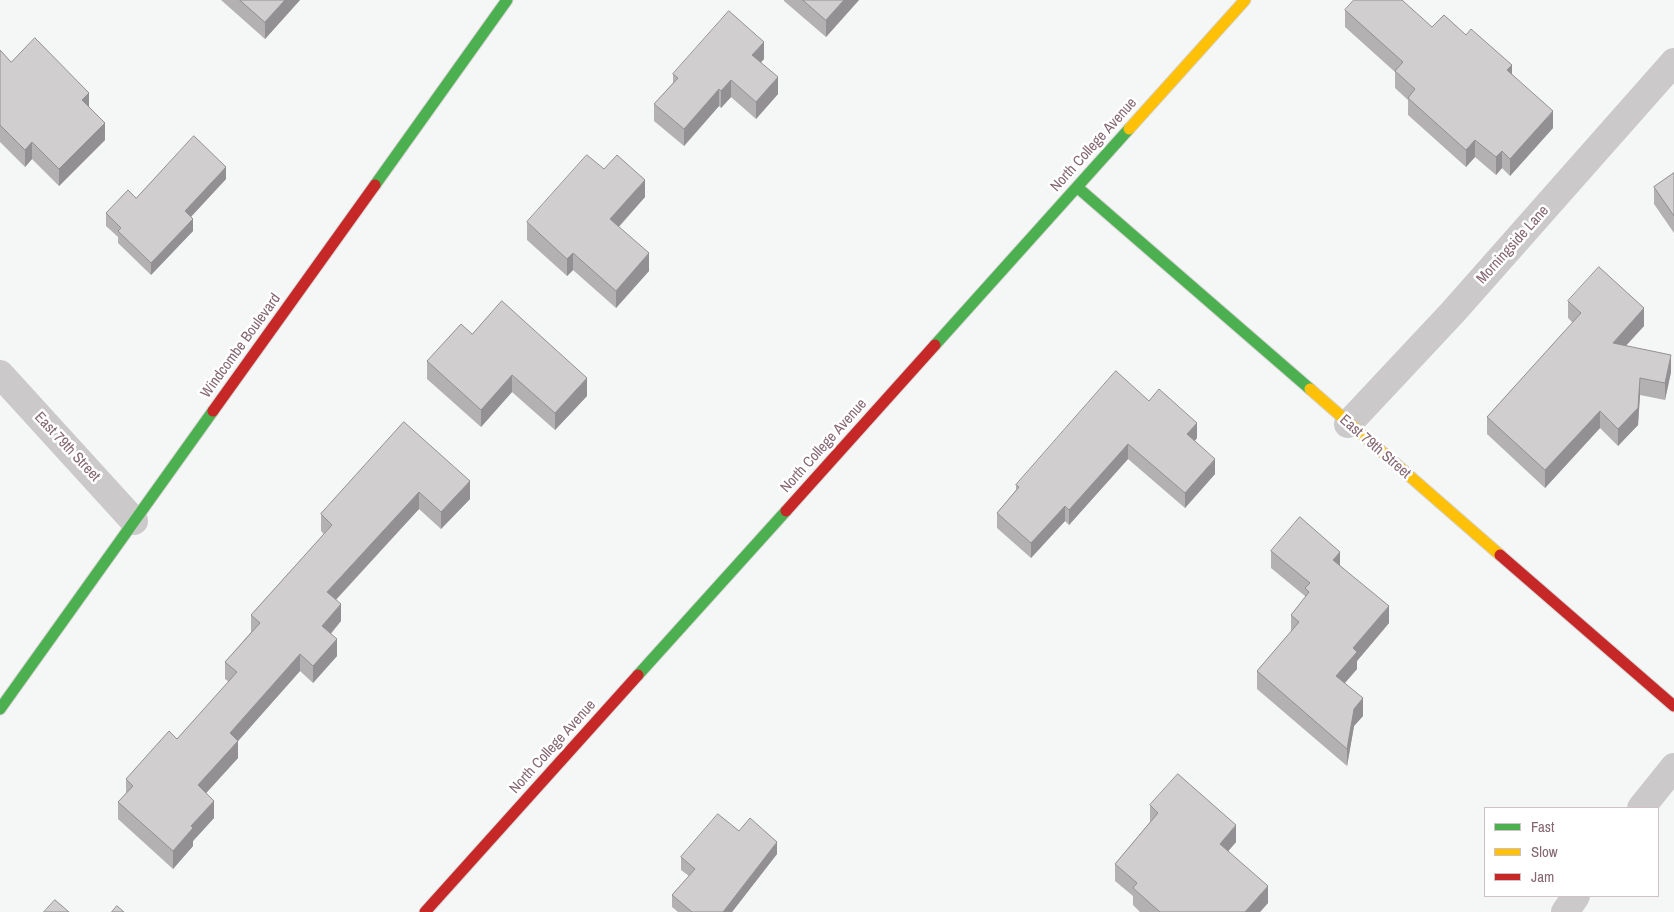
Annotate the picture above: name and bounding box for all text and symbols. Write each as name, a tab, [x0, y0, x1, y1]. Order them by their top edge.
street label: North College Avenue	[1047, 94, 1141, 196]
street label: Morningside Lane	[1473, 202, 1553, 288]
street label: Windcombe Boulevard	[197, 290, 285, 402]
street label: North College Avenue	[777, 395, 871, 497]
street label: East 79th Street	[30, 409, 104, 485]
street label: East 79th Street	[1336, 411, 1414, 483]
street label: North College Avenue	[506, 696, 600, 798]
legend	[1484, 807, 1659, 897]
text: Fast	[1531, 816, 1554, 837]
text: Slow	[1531, 841, 1558, 862]
text: Jam	[1531, 866, 1554, 887]

